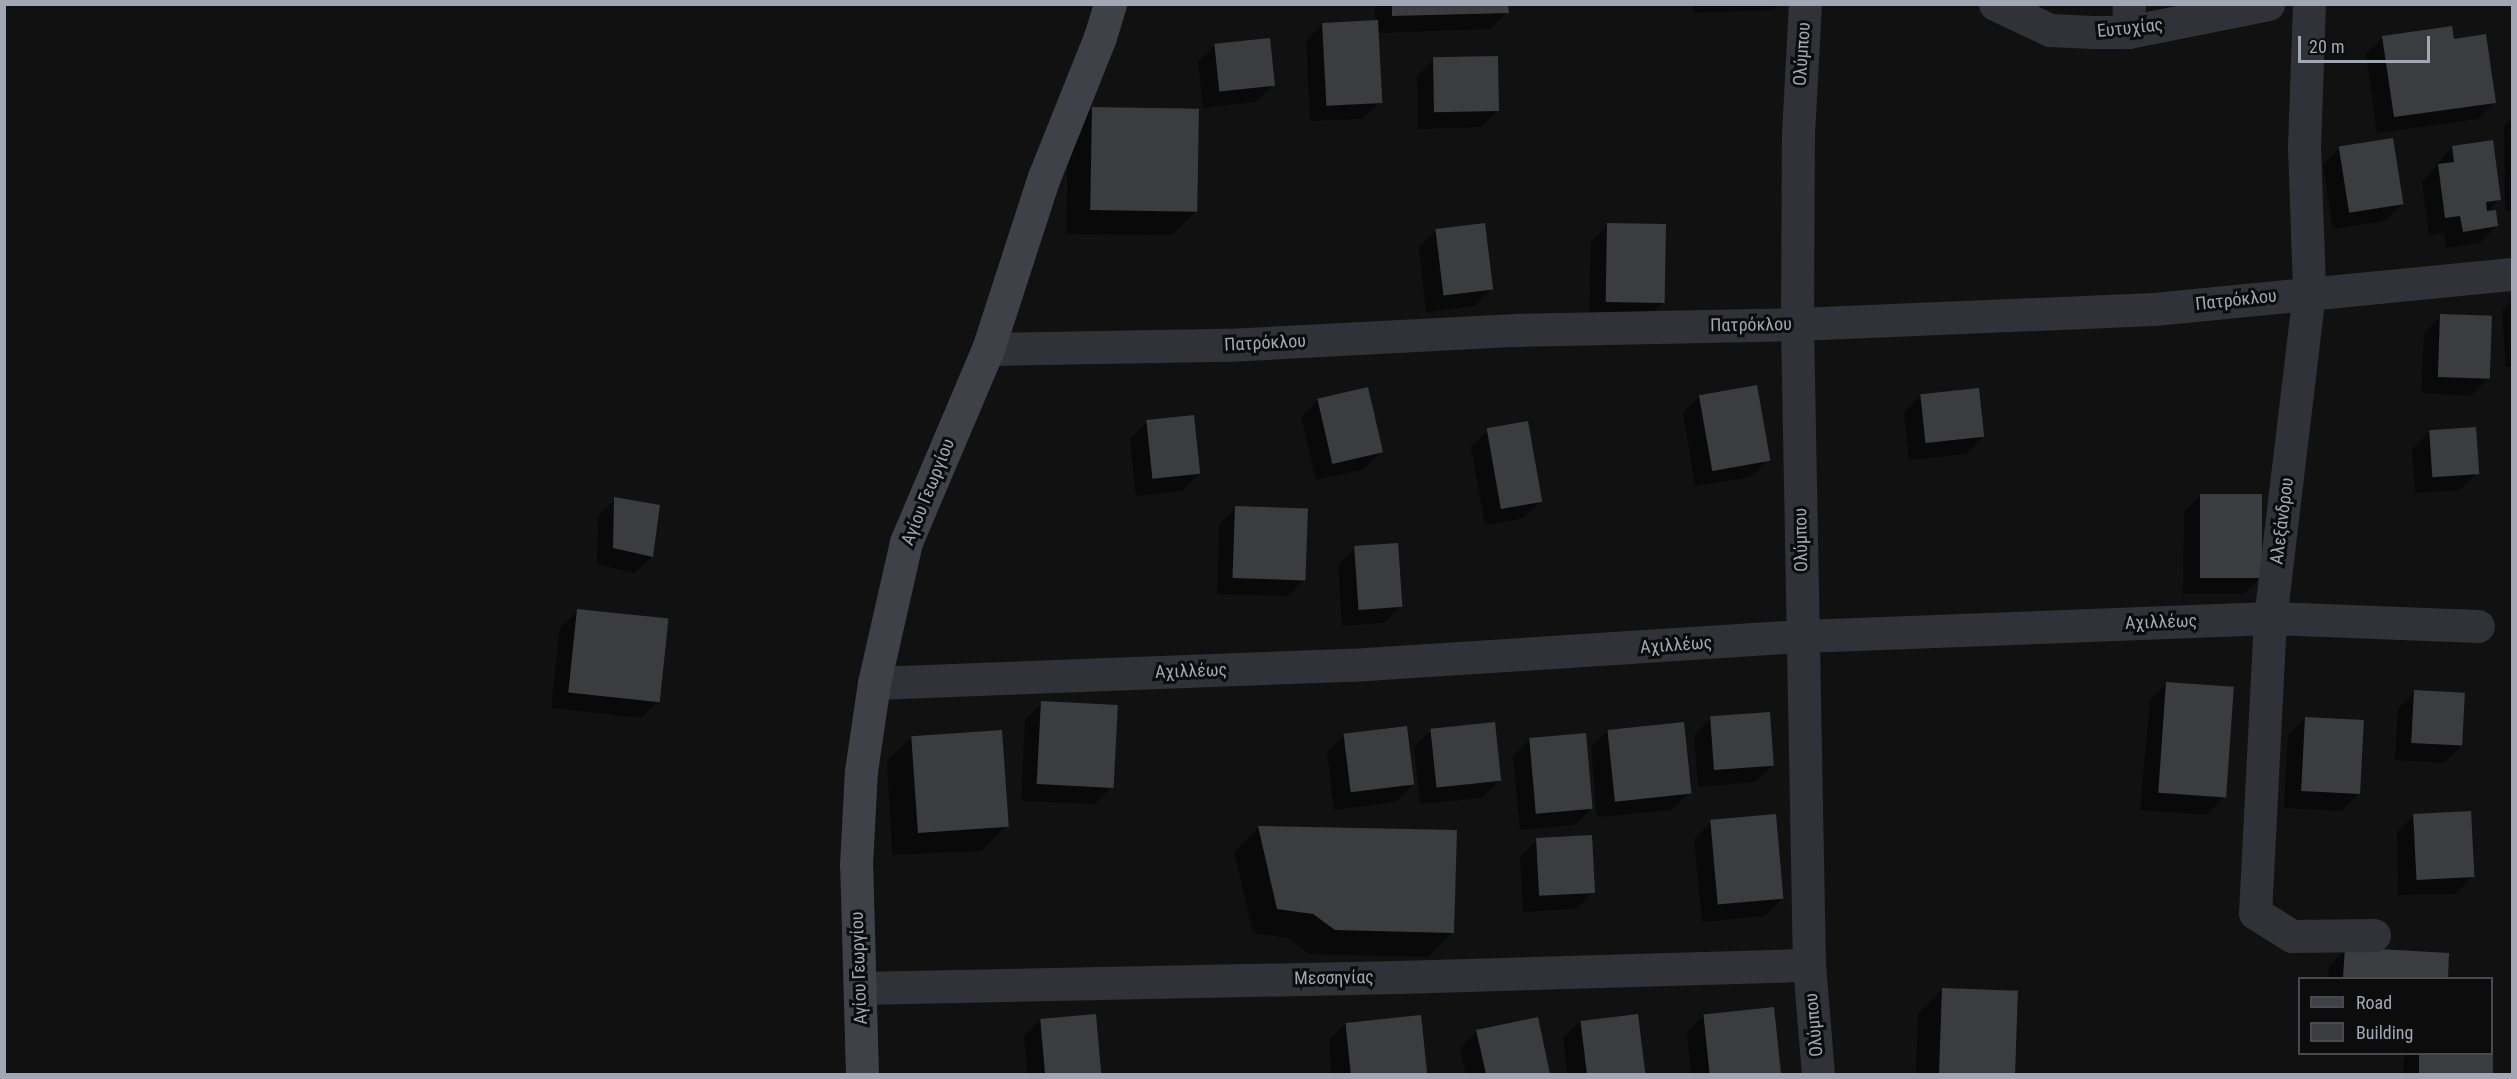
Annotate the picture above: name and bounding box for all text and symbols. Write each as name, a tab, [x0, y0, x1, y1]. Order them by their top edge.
street label: Ευτυχίας	[2096, 14, 2164, 42]
street label: Ολύμπου	[1789, 21, 1815, 87]
scale bar	[2301, 24, 2433, 62]
text: 20 m	[2309, 36, 2344, 57]
street label: Πατρόκλου	[2194, 285, 2278, 315]
street label: Πατρόκλου	[1710, 313, 1792, 337]
street label: Πατρόκλου	[1224, 330, 1306, 356]
street label: Αγίου Γεωργίου	[897, 436, 959, 548]
street label: Αλεξάνδρου	[2266, 476, 2298, 566]
street label: Ολύμπου	[1790, 508, 1812, 572]
street label: Αχιλλέως	[2125, 610, 2197, 634]
street label: Αχιλλέως	[1639, 632, 1713, 658]
street label: Αχιλλέως	[1155, 659, 1227, 683]
street label: Αγίου Γεωργίου	[846, 911, 872, 1025]
street label: Μεσσηνίας	[1294, 967, 1374, 989]
legend	[2298, 977, 2493, 1055]
street label: Ολύμπου	[1800, 992, 1828, 1058]
text: Road	[2356, 992, 2392, 1013]
text: Building	[2356, 1022, 2413, 1043]

